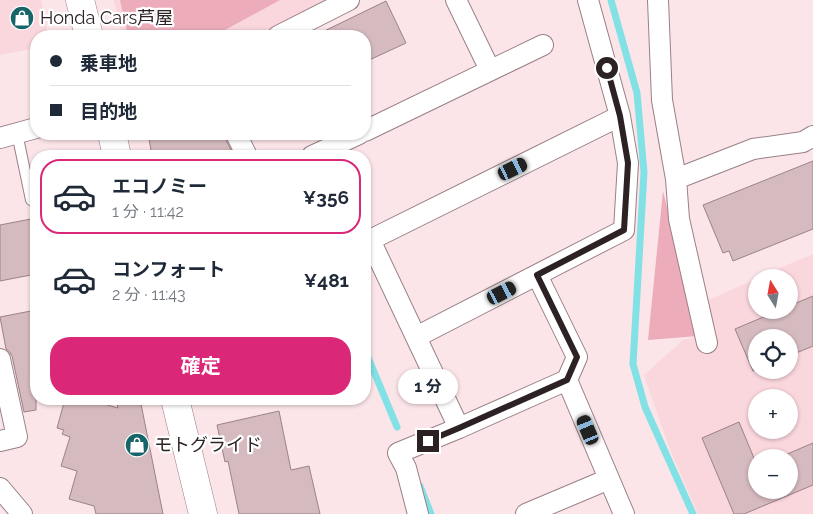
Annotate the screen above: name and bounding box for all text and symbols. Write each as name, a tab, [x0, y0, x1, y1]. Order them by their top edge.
shop icon: Honda Cars芦屋	[9, 5, 35, 31]
place label: Honda Cars芦屋	[40, 7, 173, 28]
text: 乗車地	[80, 52, 137, 74]
route start	[596, 57, 618, 79]
text: 目的地	[80, 100, 137, 122]
car	[496, 156, 529, 182]
icon: car	[52, 174, 97, 219]
text: エコノミー	[112, 175, 207, 197]
text: ¥356	[303, 186, 349, 208]
text: 1 分 · 11:42	[112, 202, 184, 221]
icon: car	[52, 257, 97, 302]
text: コンフォート	[112, 258, 225, 280]
text: ¥481	[304, 269, 349, 291]
north arrow	[748, 269, 798, 319]
map controls	[748, 269, 798, 499]
car	[485, 280, 518, 306]
text: 2 分 · 11:43	[112, 285, 186, 304]
button: locate	[748, 329, 798, 379]
button: 確定	[50, 337, 351, 395]
callout: 1 分	[398, 368, 458, 404]
text: 1 分	[414, 377, 442, 396]
button: +	[748, 389, 798, 439]
car	[575, 413, 600, 447]
route end	[417, 430, 439, 452]
shop icon: モトグライド	[124, 432, 150, 458]
place label: モトグライド	[154, 434, 262, 455]
button: −	[748, 449, 798, 499]

